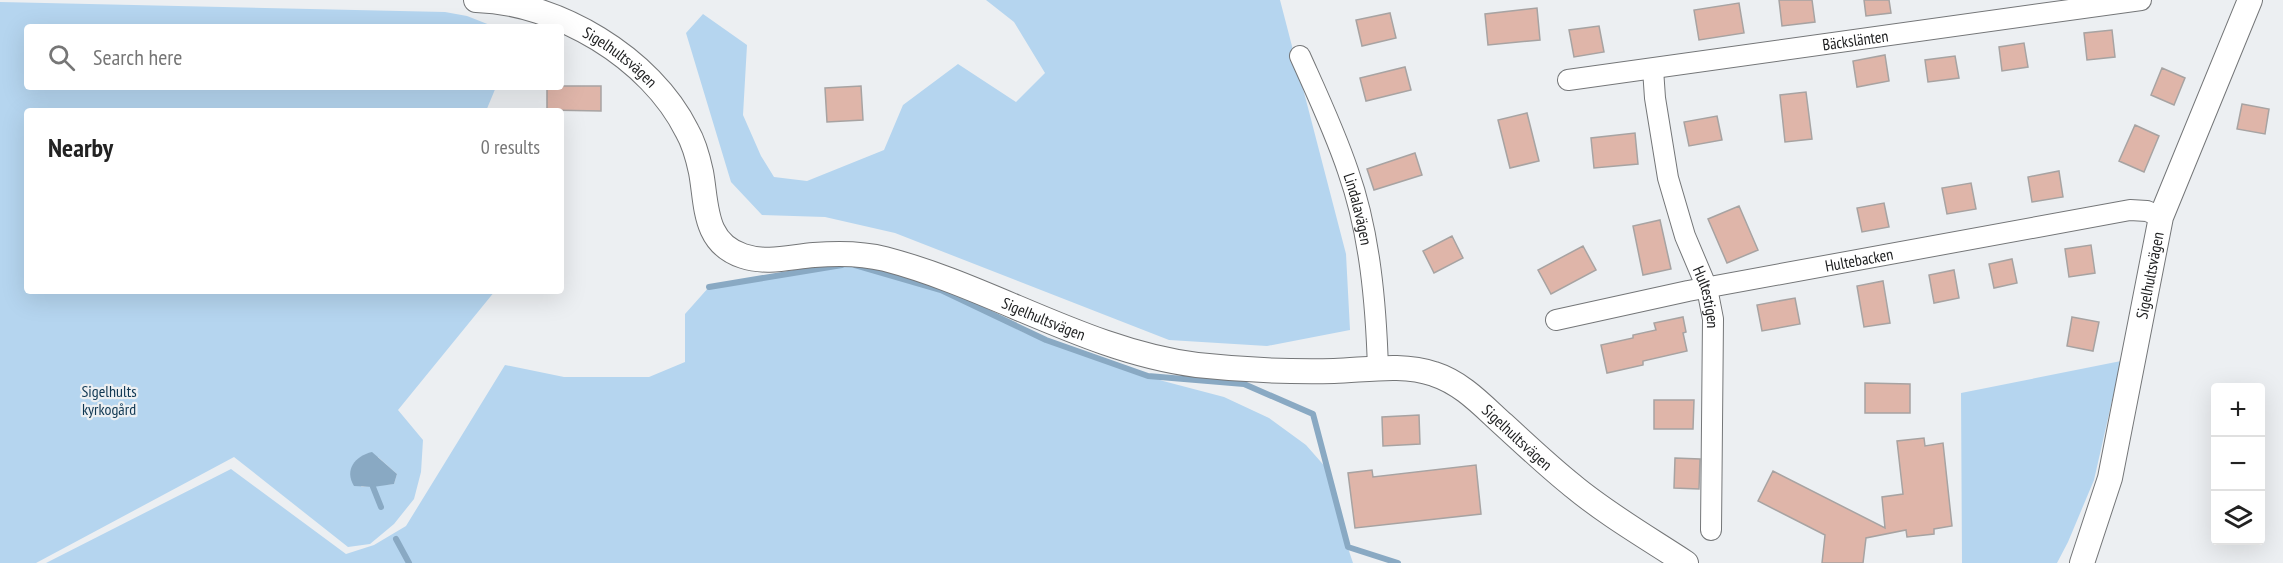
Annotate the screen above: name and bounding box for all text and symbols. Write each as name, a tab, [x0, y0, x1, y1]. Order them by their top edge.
street label: Sigelhultsvägen	[580, 22, 662, 91]
search box	[24, 24, 564, 90]
street label: Bäckslänten	[1821, 25, 1889, 54]
icon: search	[45, 41, 78, 74]
text: Search here	[93, 43, 182, 71]
text: Nearby	[48, 131, 113, 164]
text: 0 results	[481, 134, 540, 160]
street label: Lindalavägen	[1339, 170, 1377, 247]
street label: Sigelhultsvägen	[2131, 230, 2168, 321]
street label: Hultebacken	[1823, 244, 1895, 276]
street label: Hultestigen	[1689, 263, 1723, 329]
street label: Sigelhultsvägen	[999, 292, 1088, 345]
park label: Sigelhults kyrkogård	[81, 381, 137, 419]
map controls	[2211, 383, 2265, 545]
button: +	[2211, 383, 2265, 437]
street label: Sigelhultsvägen	[1478, 400, 1557, 474]
button: −	[2211, 437, 2265, 491]
button: layers	[2211, 491, 2265, 545]

